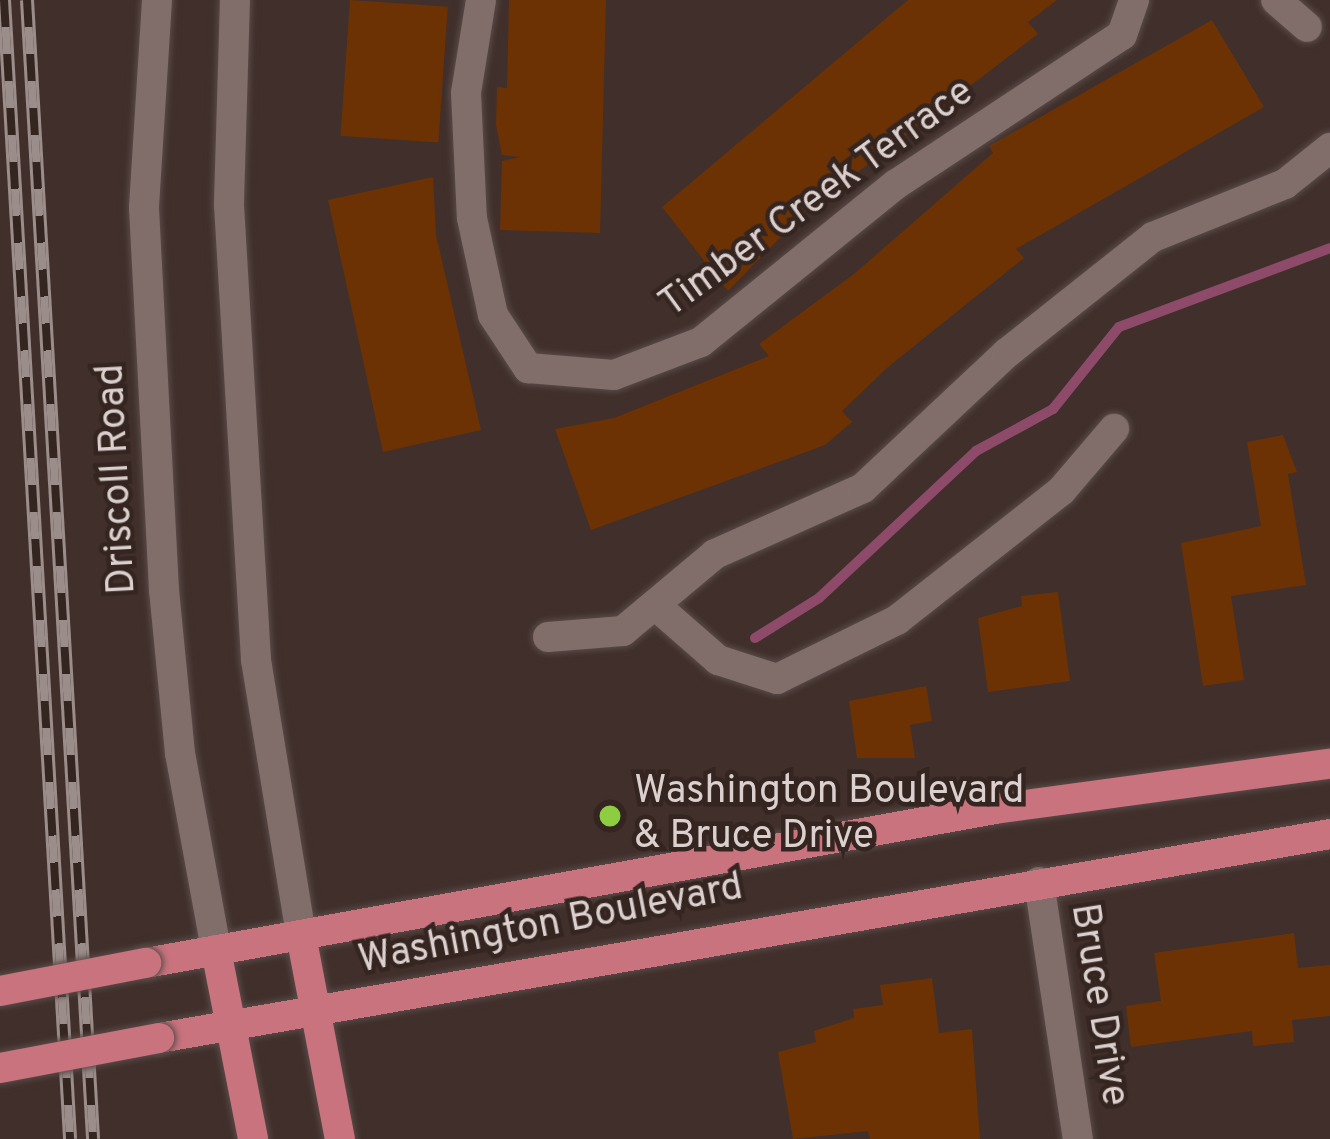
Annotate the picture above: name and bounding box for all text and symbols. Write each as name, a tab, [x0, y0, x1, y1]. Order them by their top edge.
street label: Timber Creek Terrace	[651, 70, 985, 330]
street label: Driscoll Road	[90, 362, 148, 596]
place label: Washington Boulevard & Bruce Drive	[634, 771, 1024, 862]
marker: Washington Boulevard & Bruce Drive	[597, 803, 623, 829]
street label: Washington Boulevard	[355, 866, 747, 986]
street label: Bruce Drive	[1058, 900, 1136, 1110]

